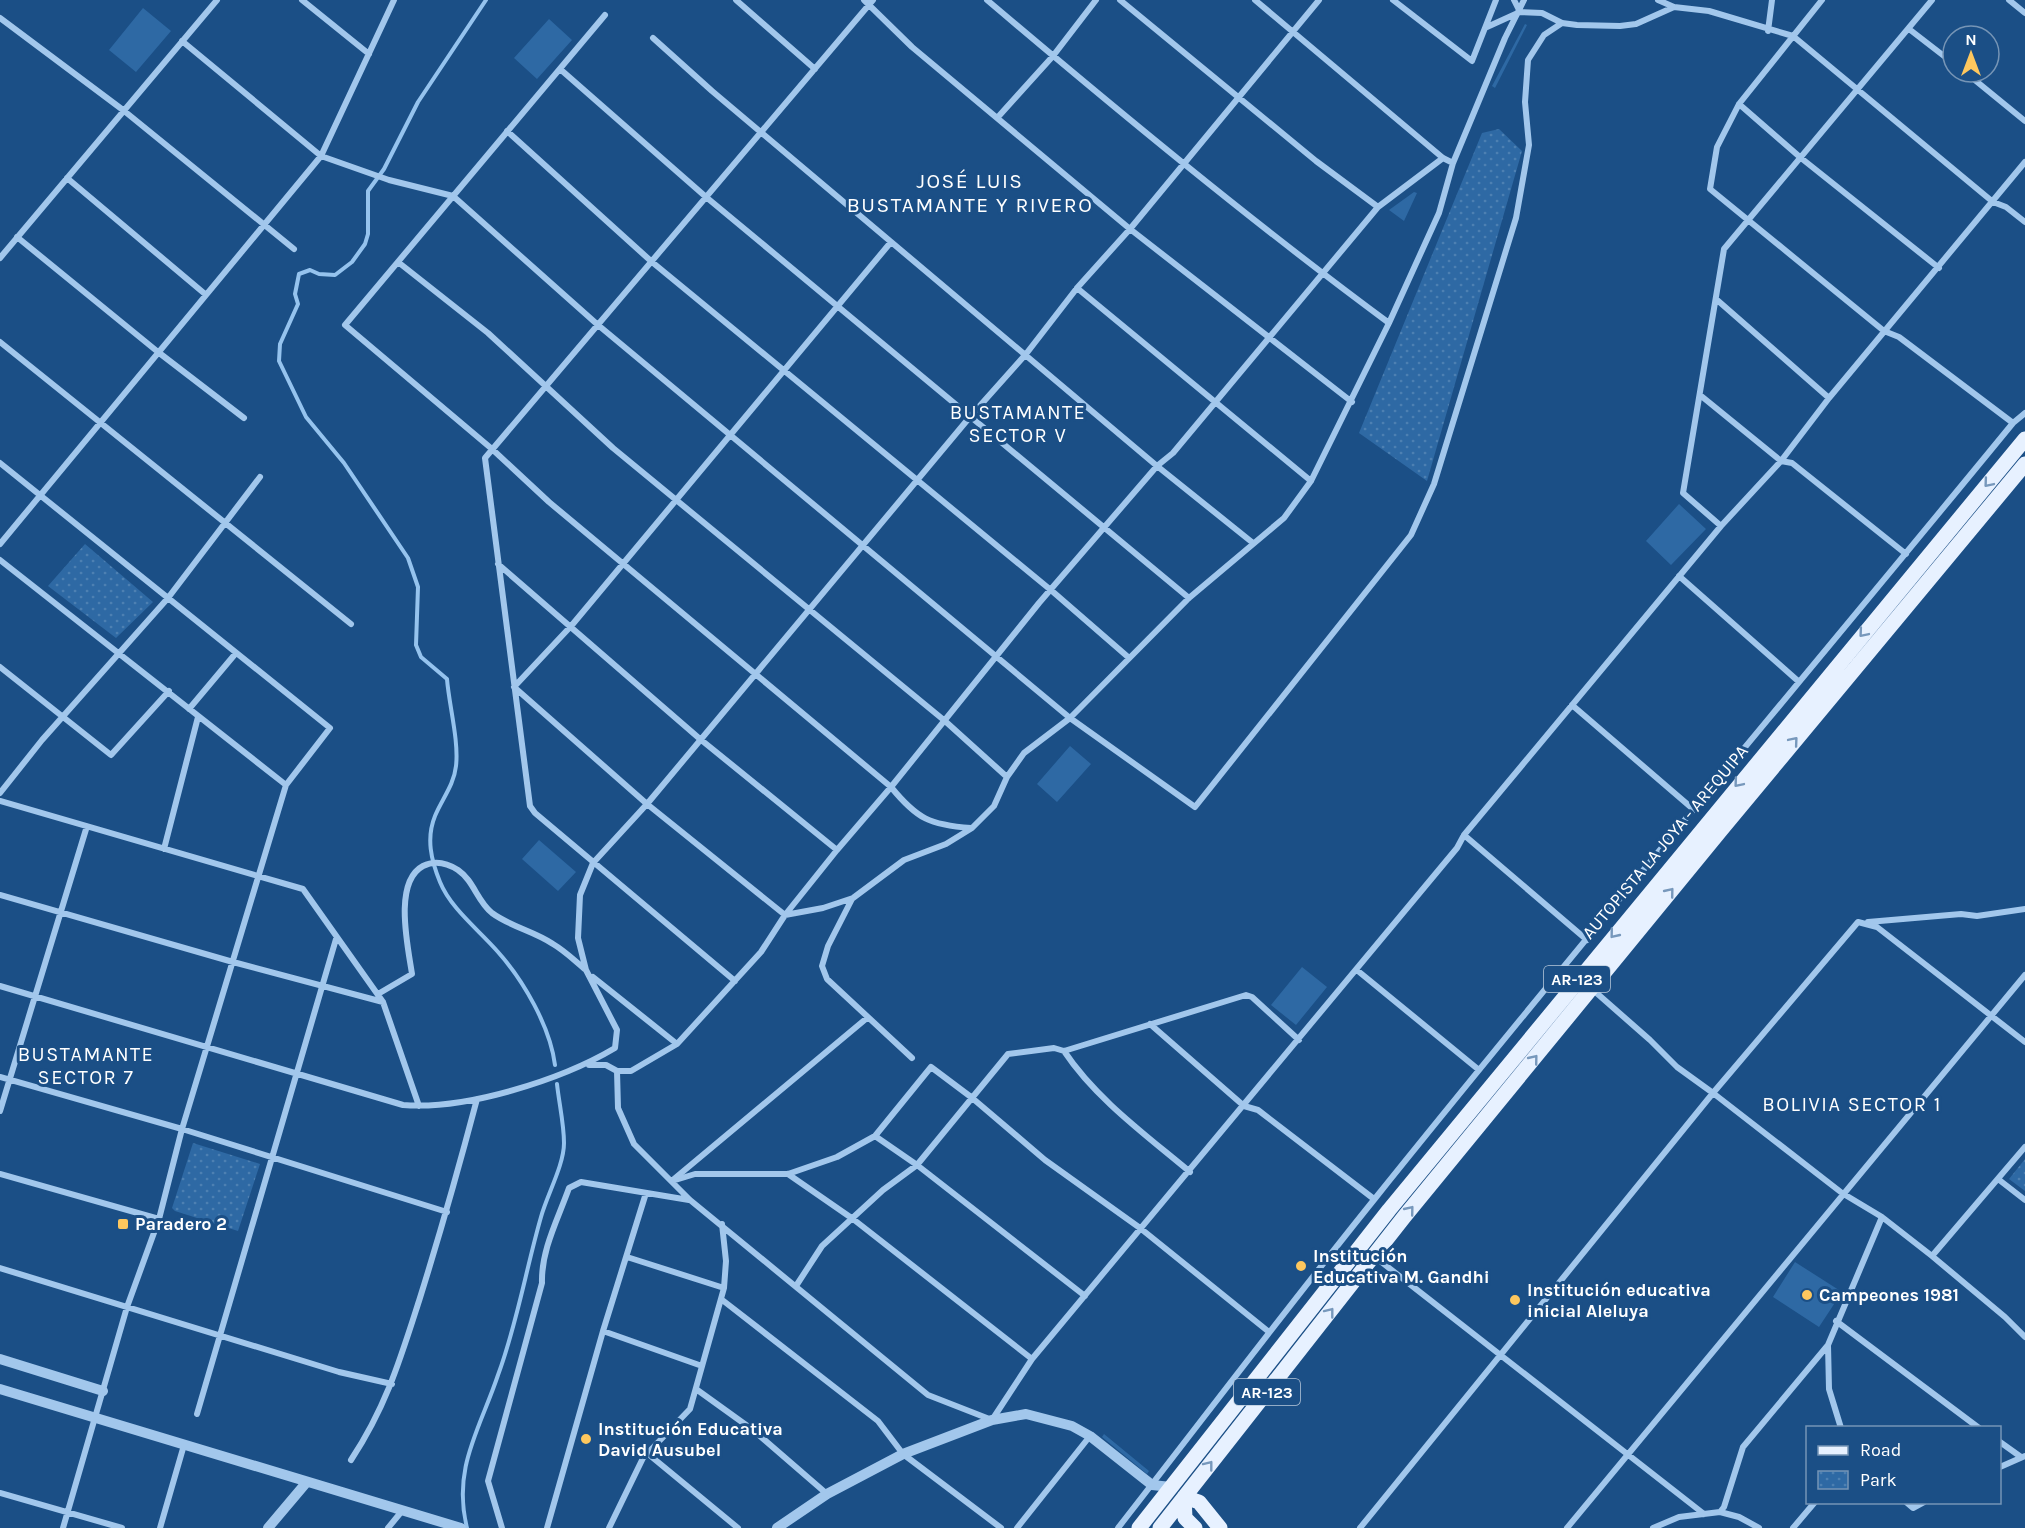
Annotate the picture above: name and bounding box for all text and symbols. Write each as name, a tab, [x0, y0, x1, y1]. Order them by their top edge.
north arrow	[1941, 24, 2001, 84]
text: N	[1965, 30, 1977, 49]
district label: JOSÉ LUIS BUSTAMANTE Y RIVERO	[847, 169, 1093, 217]
district label: BUSTAMANTE SECTOR V	[950, 401, 1086, 447]
one-way arrow	[1984, 477, 1995, 488]
one-way arrow	[1859, 626, 1870, 637]
one-way arrow	[1787, 737, 1798, 748]
street label: AUTOPISTA LA JOYA - AREQUIPA	[1577, 741, 1753, 943]
one-way arrow	[1734, 776, 1745, 787]
one-way arrow	[1663, 887, 1674, 898]
one-way arrow	[1610, 927, 1621, 938]
road number: AR-123	[1544, 966, 1610, 992]
district label: BUSTAMANTE SECTOR 7	[18, 1043, 154, 1089]
one-way arrow	[1526, 1055, 1537, 1066]
district label: BOLIVIA SECTOR 1	[1762, 1093, 1942, 1116]
one-way arrow	[1403, 1206, 1414, 1217]
place label: Paradero 2	[135, 1213, 227, 1235]
marker: Paradero 2	[116, 1217, 130, 1231]
place label: Institución Educativa M. Gandhi	[1313, 1245, 1490, 1288]
marker: Institución Educativa M. Gandhi	[1294, 1259, 1308, 1273]
place label: Institución educativa inicial Aleluya	[1527, 1279, 1711, 1322]
place label: Campeones 1981	[1819, 1284, 1959, 1306]
marker: Campeones 1981	[1800, 1288, 1814, 1302]
marker: Institución educativa inicial Aleluya	[1508, 1293, 1522, 1307]
one-way arrow	[1323, 1308, 1334, 1319]
road number: AR-123	[1234, 1379, 1300, 1405]
place label: Institución Educativa David Ausubel	[598, 1418, 783, 1461]
legend	[1806, 1426, 2001, 1504]
marker: Institución Educativa David Ausubel	[579, 1432, 593, 1446]
text: Road	[1860, 1439, 1901, 1461]
one-way arrow	[1201, 1461, 1212, 1472]
text: Park	[1860, 1469, 1897, 1491]

